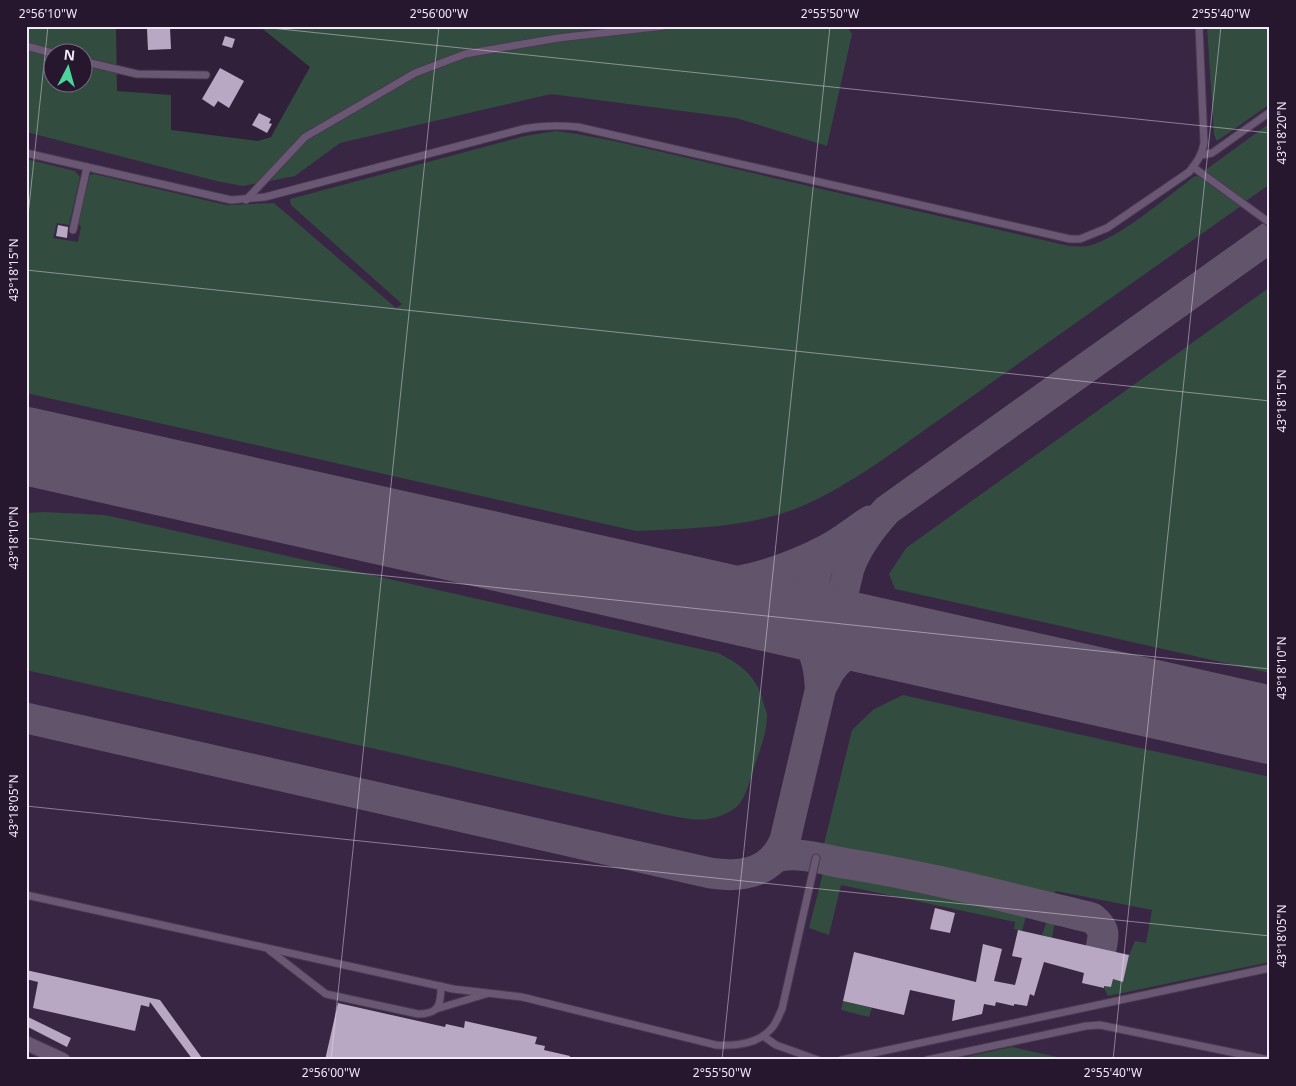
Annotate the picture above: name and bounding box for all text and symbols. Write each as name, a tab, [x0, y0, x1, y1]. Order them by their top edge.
text: 2°56'10"W	[19, 5, 77, 22]
text: 2°56'00"W	[410, 5, 468, 22]
text: 2°55'50"W	[801, 5, 859, 22]
text: 2°55'40"W	[1192, 5, 1250, 22]
north arrow	[42, 42, 92, 92]
text: N	[63, 45, 76, 65]
text: 43°18'20"N	[1273, 101, 1290, 165]
text: 43°18'15"N	[5, 238, 22, 302]
text: 43°18'15"N	[1273, 369, 1290, 433]
text: 43°18'10"N	[5, 506, 22, 570]
text: 43°18'10"N	[1273, 636, 1290, 700]
text: 43°18'05"N	[5, 774, 22, 838]
text: 43°18'05"N	[1273, 904, 1290, 968]
text: 2°56'00"W	[302, 1064, 360, 1081]
text: 2°55'50"W	[693, 1064, 751, 1081]
text: 2°55'40"W	[1084, 1064, 1142, 1081]

